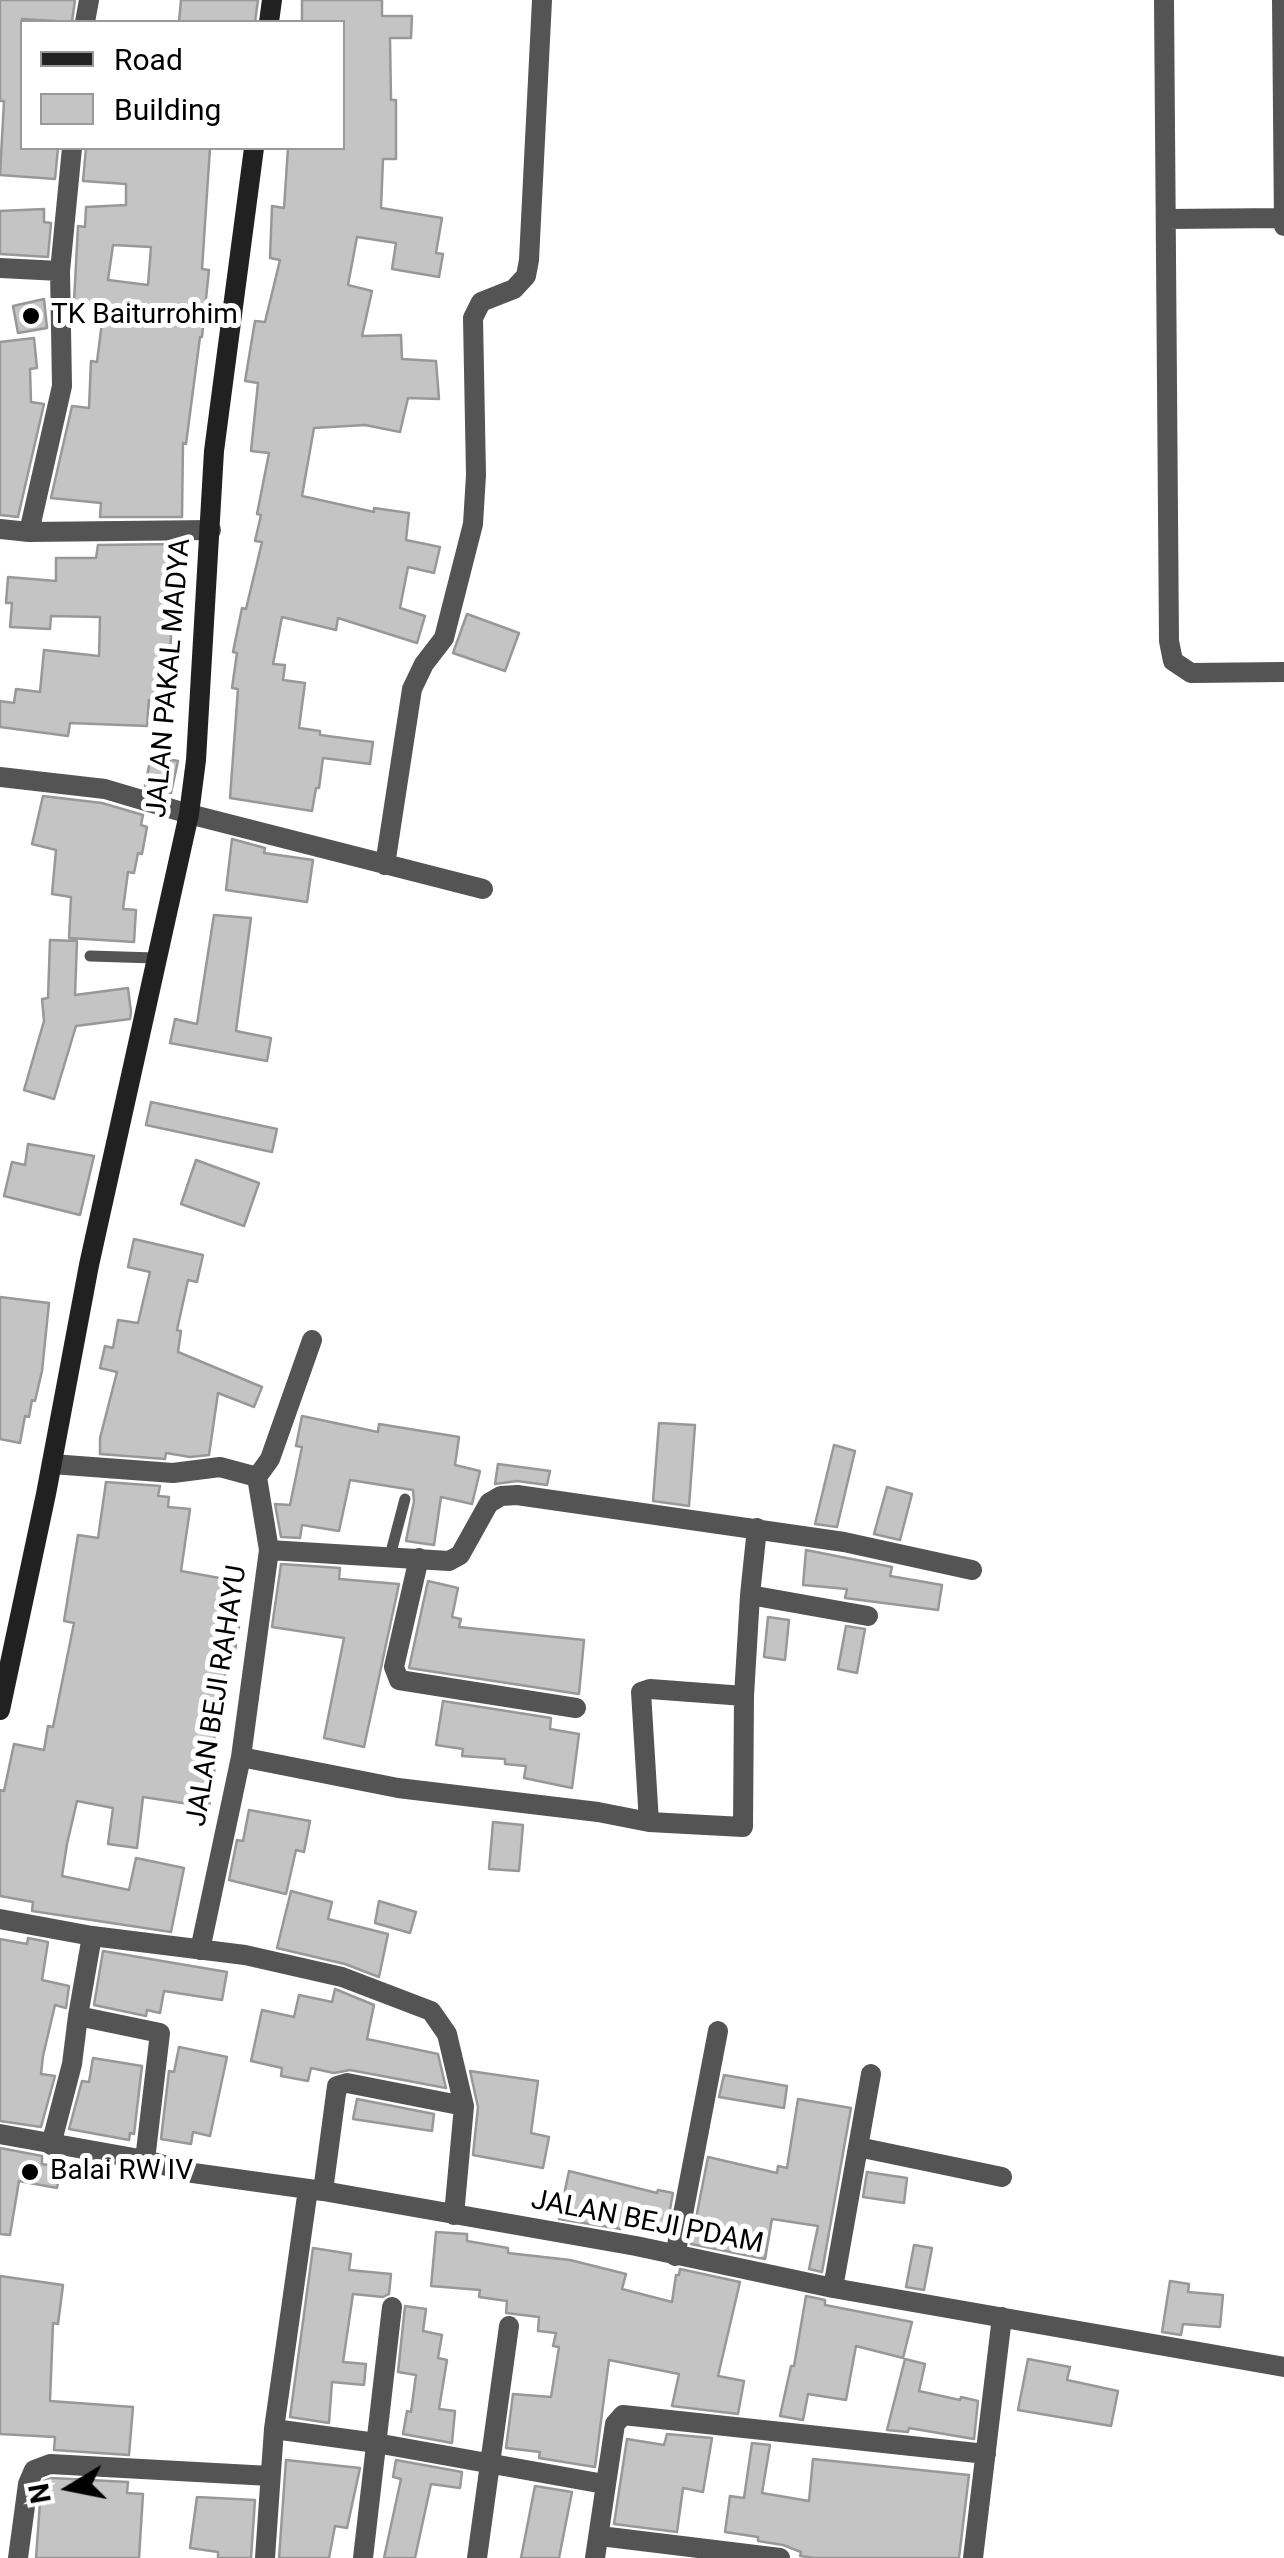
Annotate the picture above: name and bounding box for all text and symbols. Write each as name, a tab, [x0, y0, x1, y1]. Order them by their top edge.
legend	[20, 20, 345, 150]
text: Road	[114, 42, 183, 77]
text: Building	[114, 92, 221, 127]
place label: TK Baiturrohim	[51, 299, 238, 333]
marker: TK Baiturrohim	[20, 305, 42, 327]
street label: JALAN PAKAL MADYA	[141, 537, 199, 819]
street label: JALAN BEJI RAHAYU	[181, 1563, 255, 1829]
place label: Balai RW IV	[50, 2155, 193, 2189]
marker: Balai RW IV	[19, 2161, 41, 2183]
street label: JALAN BEJI PDAM	[528, 2184, 766, 2262]
north arrow	[20, 2438, 120, 2538]
text: N	[22, 2481, 58, 2506]

